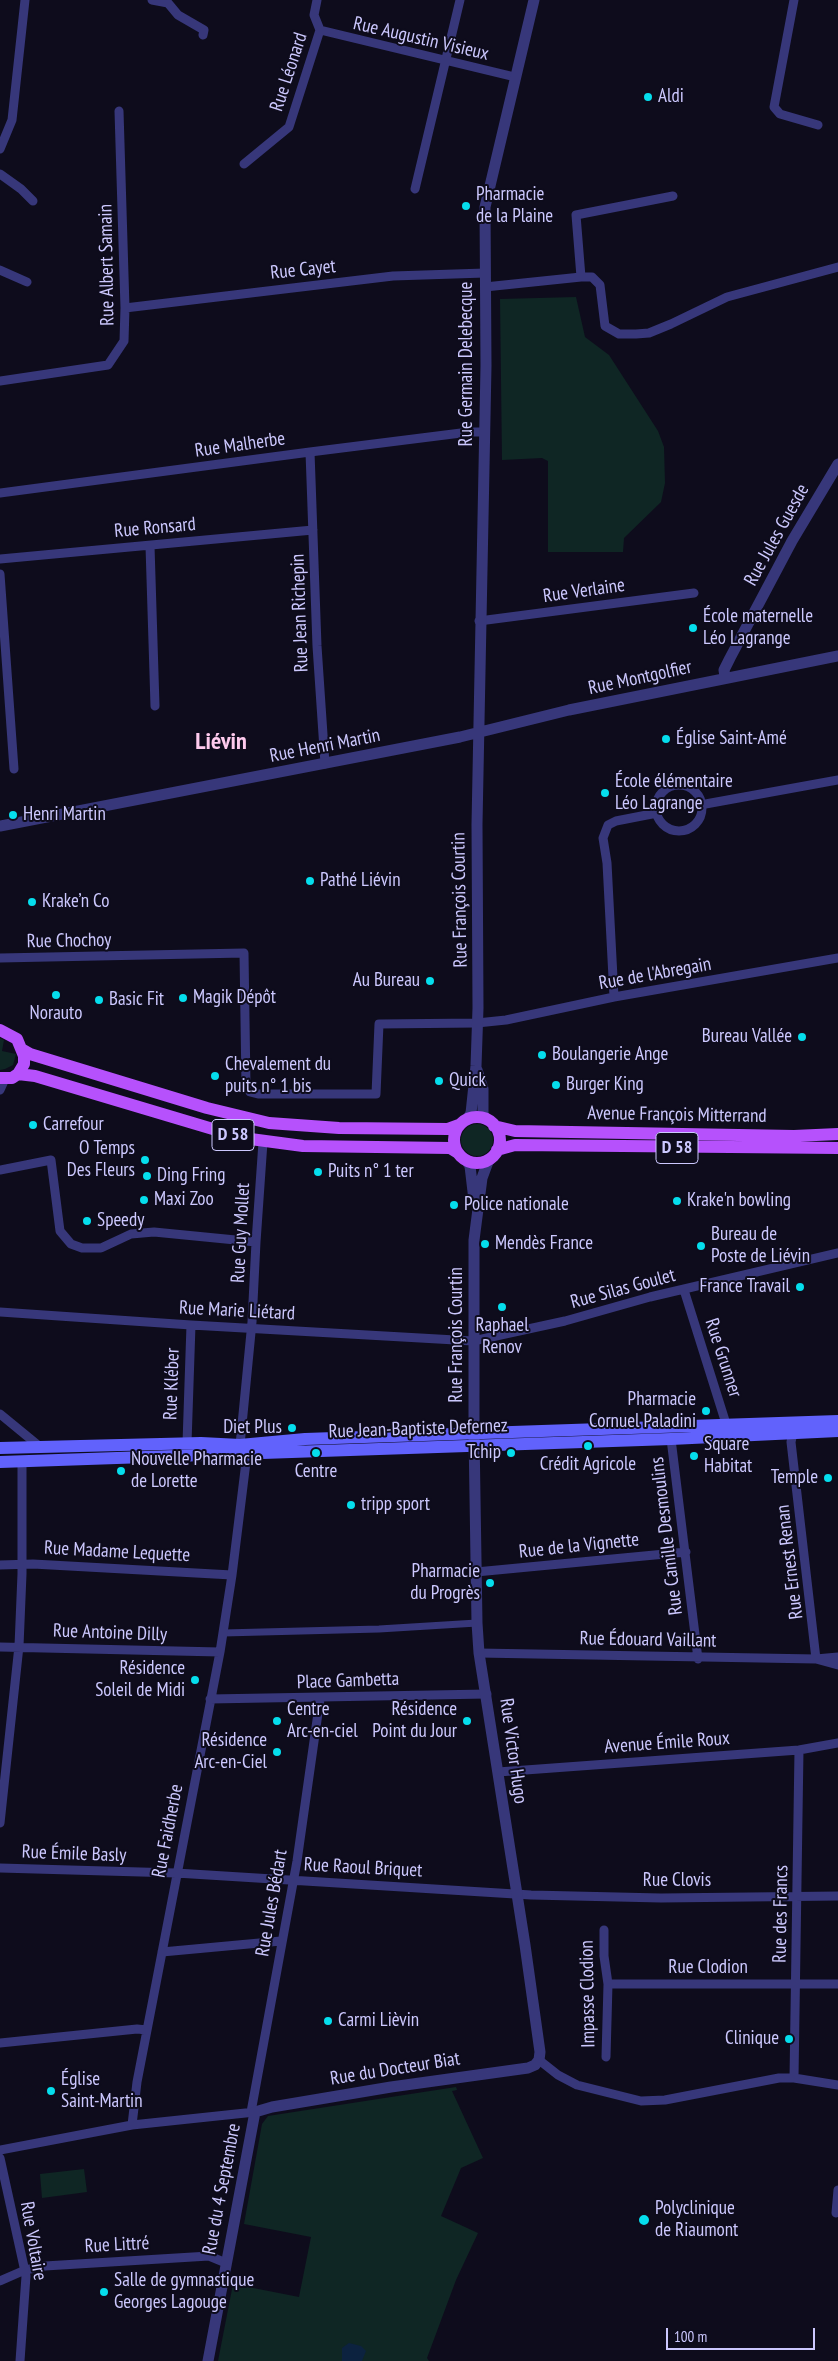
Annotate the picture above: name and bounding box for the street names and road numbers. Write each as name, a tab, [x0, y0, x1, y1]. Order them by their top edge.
street label: Rue Augustin Visieux	[351, 12, 491, 66]
street label: Rue Léonard	[266, 30, 312, 114]
street label: Rue Albert Samain	[95, 204, 119, 326]
street label: Rue Cayet	[269, 255, 337, 285]
street label: Rue Germain Delebecque	[456, 282, 478, 446]
street label: Rue Malherbe	[193, 427, 287, 463]
street label: Rue Jules Guesde	[740, 480, 814, 590]
street label: Rue Ronsard	[113, 513, 197, 543]
street label: Rue Jean Richepin	[287, 553, 313, 673]
street label: Rue Verlaine	[542, 574, 626, 608]
street label: Rue Montgolfier	[586, 656, 694, 700]
street label: Rue Henri Martin	[268, 724, 382, 768]
street label: Rue François Courtin	[447, 832, 473, 968]
street label: Rue Chochoy	[26, 929, 112, 953]
street label: Rue de l'Abregain	[597, 953, 713, 995]
street label: Avenue François Mitterrand	[587, 1102, 767, 1128]
road number: D 58	[212, 1120, 254, 1150]
road number: D 58	[656, 1132, 698, 1164]
street label: Rue Guy Mollet	[227, 1182, 255, 1284]
street label: Rue Silas Goulet	[568, 1264, 678, 1314]
street label: Rue François Courtin	[446, 1267, 468, 1403]
street label: Rue Marie Liétard	[178, 1297, 296, 1325]
street label: Rue Grunner	[700, 1316, 746, 1400]
street label: Rue Kléber	[159, 1348, 185, 1420]
street label: Rue Jean-Baptiste Defernez	[328, 1414, 508, 1444]
street label: Rue Camille Desmoulins	[646, 1456, 688, 1616]
street label: Rue Ernest Renan	[772, 1504, 808, 1620]
street label: Rue de la Vignette	[518, 1528, 640, 1564]
street label: Rue Madame Lequette	[43, 1537, 191, 1567]
street label: Rue Antoine Dilly	[52, 1620, 168, 1646]
street label: Rue Édouard Vaillant	[579, 1627, 717, 1653]
street label: Place Gambetta	[296, 1668, 400, 1694]
street label: Rue Victor Hugo	[494, 1697, 532, 1805]
street label: Avenue Émile Roux	[604, 1727, 730, 1759]
street label: Rue Faidherbe	[148, 1782, 188, 1880]
street label: Rue Émile Basly	[21, 1841, 127, 1867]
street label: Rue Jules Bédart	[251, 1848, 293, 1958]
street label: Rue Raoul Briquet	[303, 1854, 423, 1882]
street label: Rue des Francs	[769, 1865, 793, 1963]
street label: Rue Clovis	[643, 1870, 711, 1892]
street label: Impasse Clodion	[576, 1940, 600, 2048]
street label: Rue Clodion	[668, 1957, 748, 1979]
street label: Rue du Docteur Biat	[329, 2047, 461, 2091]
street label: Rue du 4 Septembre	[198, 2121, 246, 2257]
street label: Rue Voltaire	[15, 2200, 51, 2282]
street label: Rue Littré	[84, 2232, 150, 2258]

